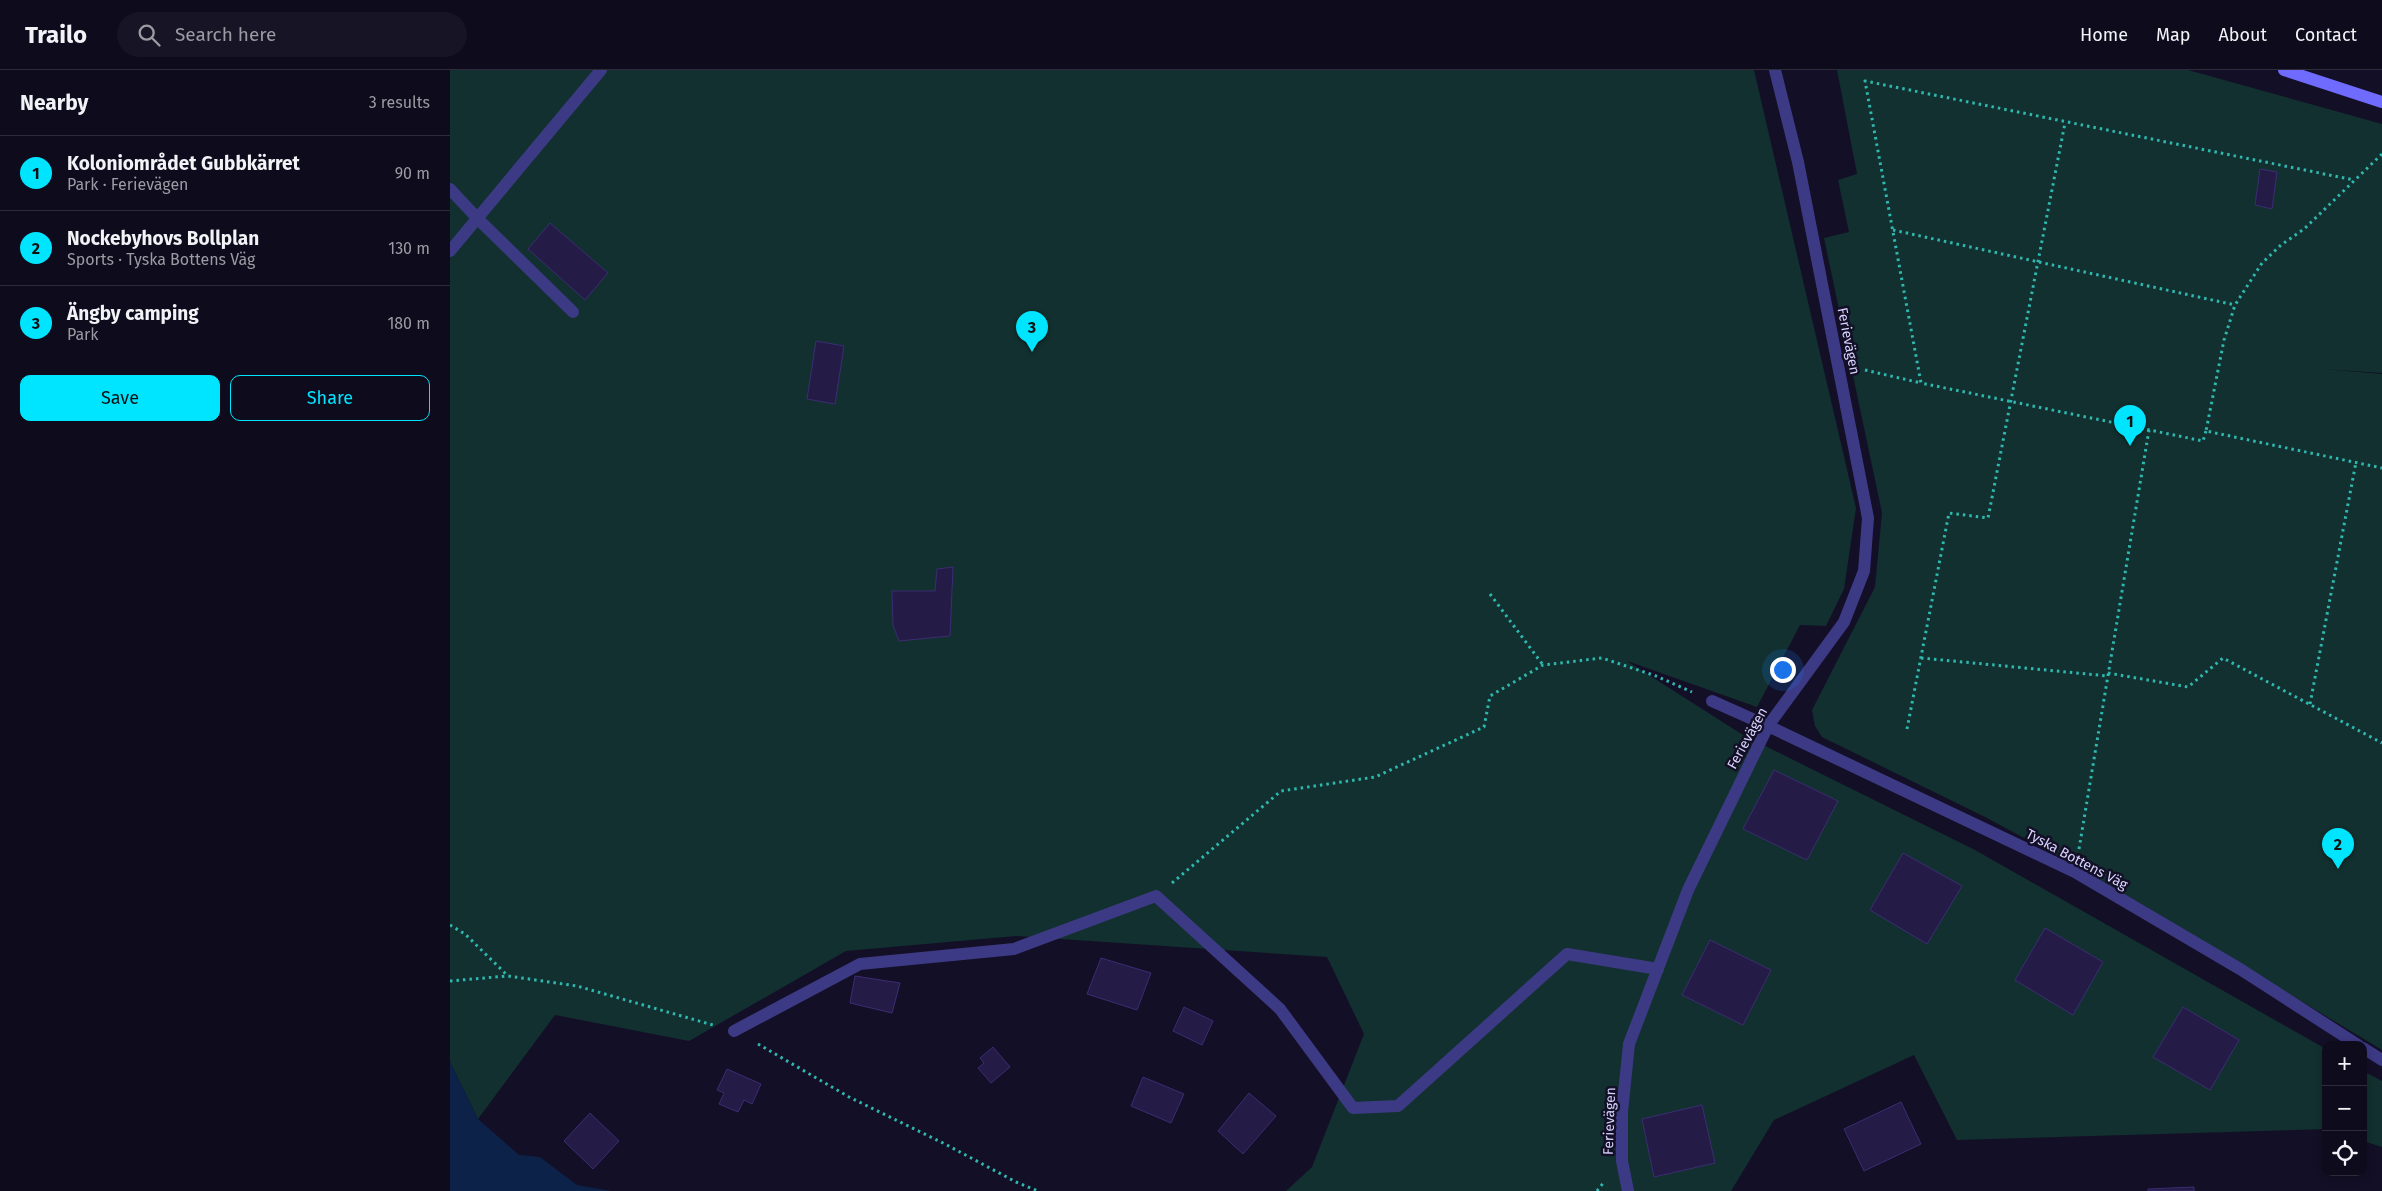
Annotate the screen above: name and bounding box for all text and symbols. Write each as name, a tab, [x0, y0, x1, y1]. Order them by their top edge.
search box	[117, 12, 467, 57]
text: Trailo	[25, 21, 87, 49]
icon: search	[135, 21, 163, 49]
text: Search here	[175, 23, 276, 46]
text: Home	[2080, 24, 2128, 46]
text: Map	[2156, 24, 2190, 46]
text: About	[2218, 24, 2267, 46]
text: Contact	[2295, 24, 2357, 46]
text: Nearby	[20, 90, 88, 116]
text: 3 results	[369, 93, 430, 112]
text: Koloniområdet Gubbkärret	[67, 152, 300, 175]
text: 1	[32, 164, 40, 183]
text: 90 m	[395, 164, 430, 183]
text: Park · Ferievägen	[67, 175, 189, 194]
text: Nockebyhovs Bollplan	[67, 227, 259, 250]
text: 2	[32, 239, 40, 258]
text: 130 m	[388, 239, 430, 258]
text: Sports · Tyska Bottens Väg	[67, 250, 255, 269]
text: Ängby camping	[67, 302, 199, 325]
street label: Ferievägen	[1834, 306, 1863, 376]
pin: 3	[1016, 311, 1048, 352]
text: 3	[32, 314, 40, 333]
text: 180 m	[387, 314, 430, 333]
text: Park	[67, 325, 99, 344]
button: Save	[20, 375, 220, 421]
button: Share	[230, 375, 430, 421]
pin: 1	[2114, 405, 2146, 446]
your location	[1770, 657, 1796, 683]
street label: Ferievägen	[1724, 704, 1771, 772]
street label: Tyska Bottens Väg	[2023, 825, 2131, 894]
pin: 2	[2322, 828, 2354, 869]
map controls	[2322, 1041, 2367, 1176]
button: +	[2322, 1041, 2367, 1086]
button: −	[2322, 1086, 2367, 1131]
street label: Ferievägen	[1600, 1087, 1619, 1155]
button: locate	[2322, 1131, 2367, 1176]

